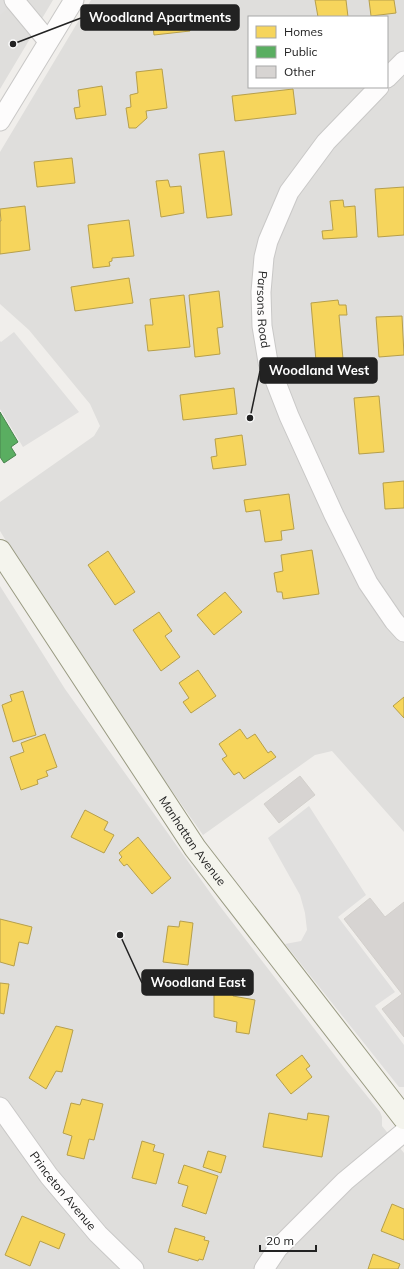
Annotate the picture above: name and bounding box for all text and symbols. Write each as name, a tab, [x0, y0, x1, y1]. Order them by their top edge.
callout: Woodland Apartments	[81, 5, 239, 30]
text: Woodland Apartments	[89, 9, 231, 25]
legend	[248, 16, 388, 88]
text: Homes	[284, 24, 323, 39]
text: Public	[284, 44, 318, 59]
text: Other	[284, 64, 316, 79]
street label: Parsons Road	[254, 270, 274, 349]
callout: Woodland West	[260, 358, 377, 383]
text: Woodland West	[269, 362, 369, 378]
street label: Manhattan Avenue	[156, 793, 229, 889]
callout: Woodland East	[142, 970, 253, 995]
text: Woodland East	[150, 974, 246, 990]
street label: Princeton Avenue	[27, 1148, 100, 1233]
scale bar	[260, 1227, 316, 1253]
text: 20 m	[266, 1233, 294, 1248]

